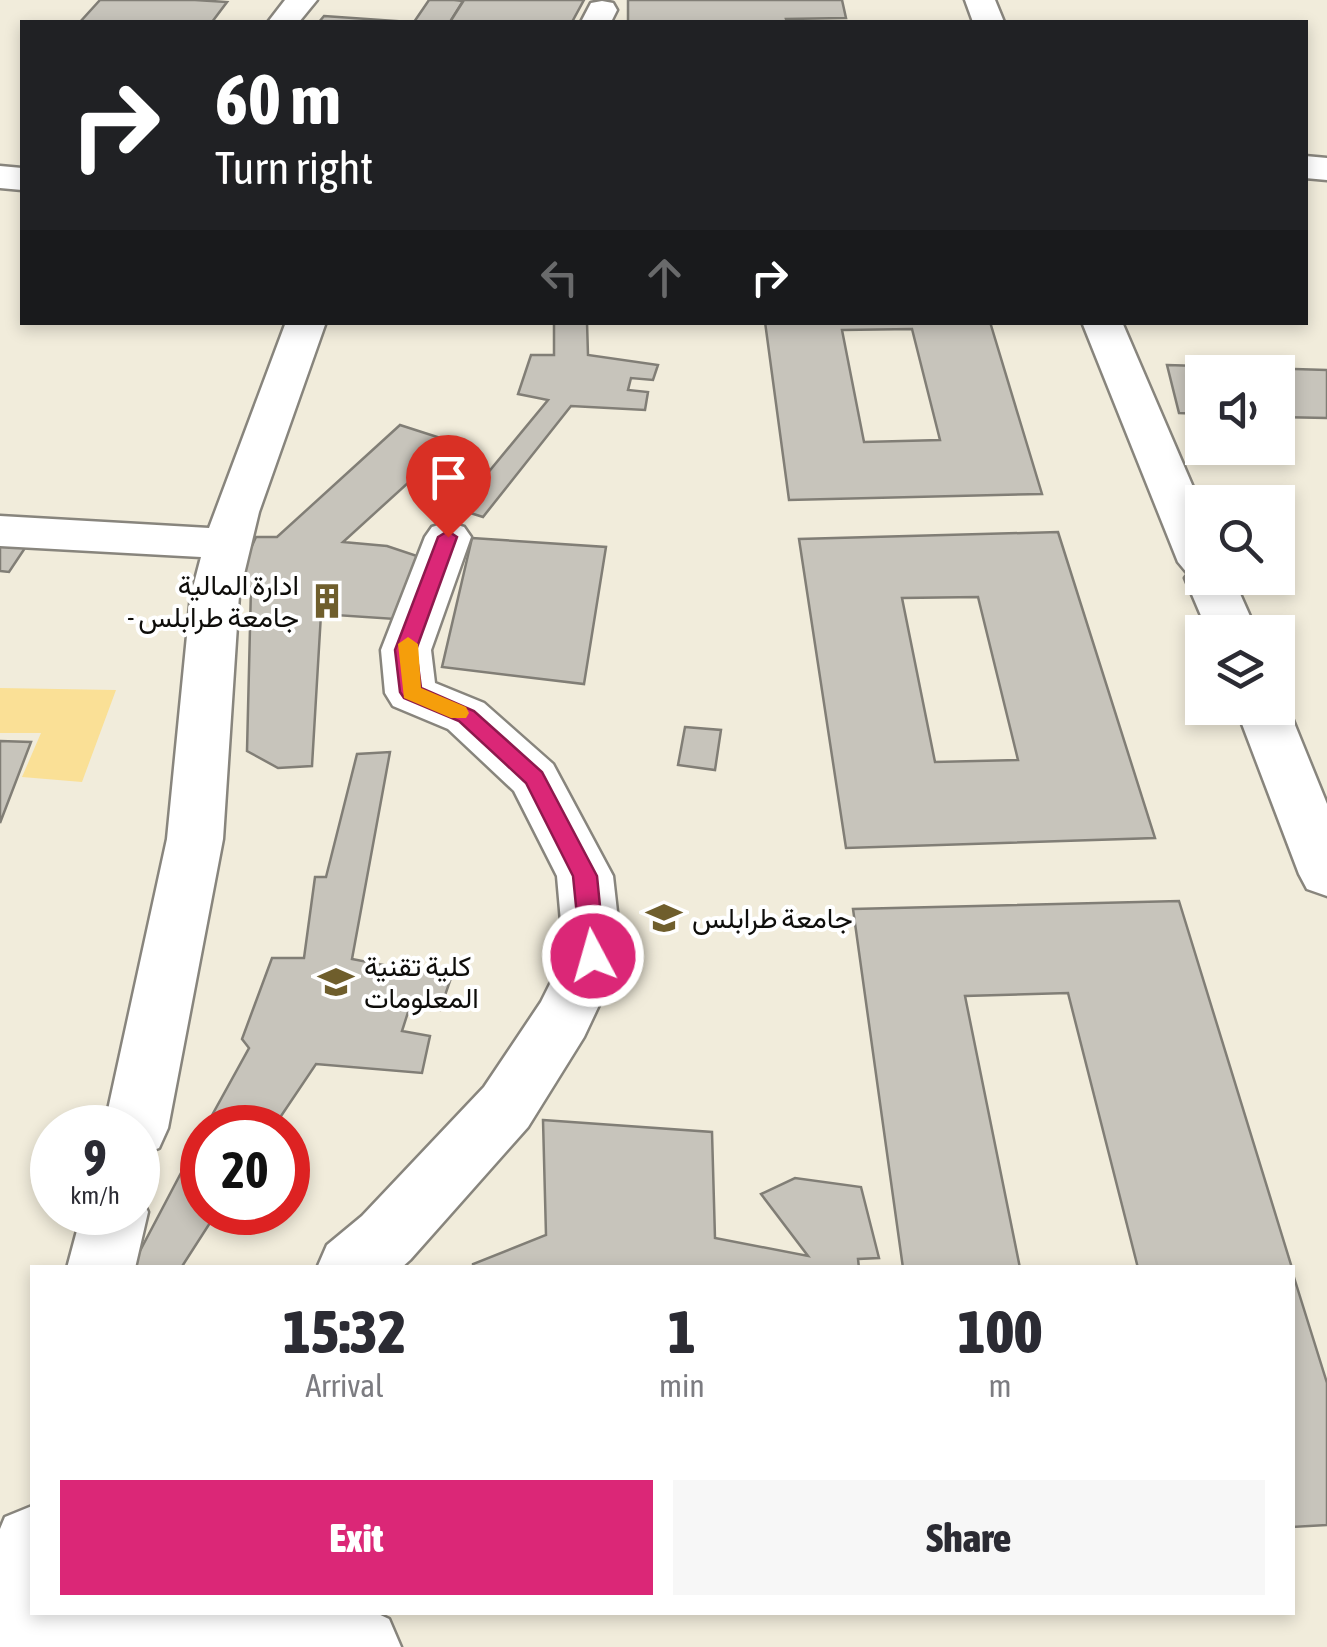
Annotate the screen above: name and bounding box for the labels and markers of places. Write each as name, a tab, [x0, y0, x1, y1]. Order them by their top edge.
pin	[406, 435, 491, 538]
place label: ادارة المالية - جامعة طرابلس	[127, 569, 299, 635]
building icon: ادارة المالية - جامعة طرابلس	[308, 582, 346, 620]
school or university icon: جامعة طرابلس	[645, 899, 683, 937]
place label: جامعة طرابلس	[692, 902, 853, 936]
place label: كلية تقنية المعلومات	[364, 950, 479, 1016]
school or university icon: كلية تقنية المعلومات	[317, 963, 355, 1001]

